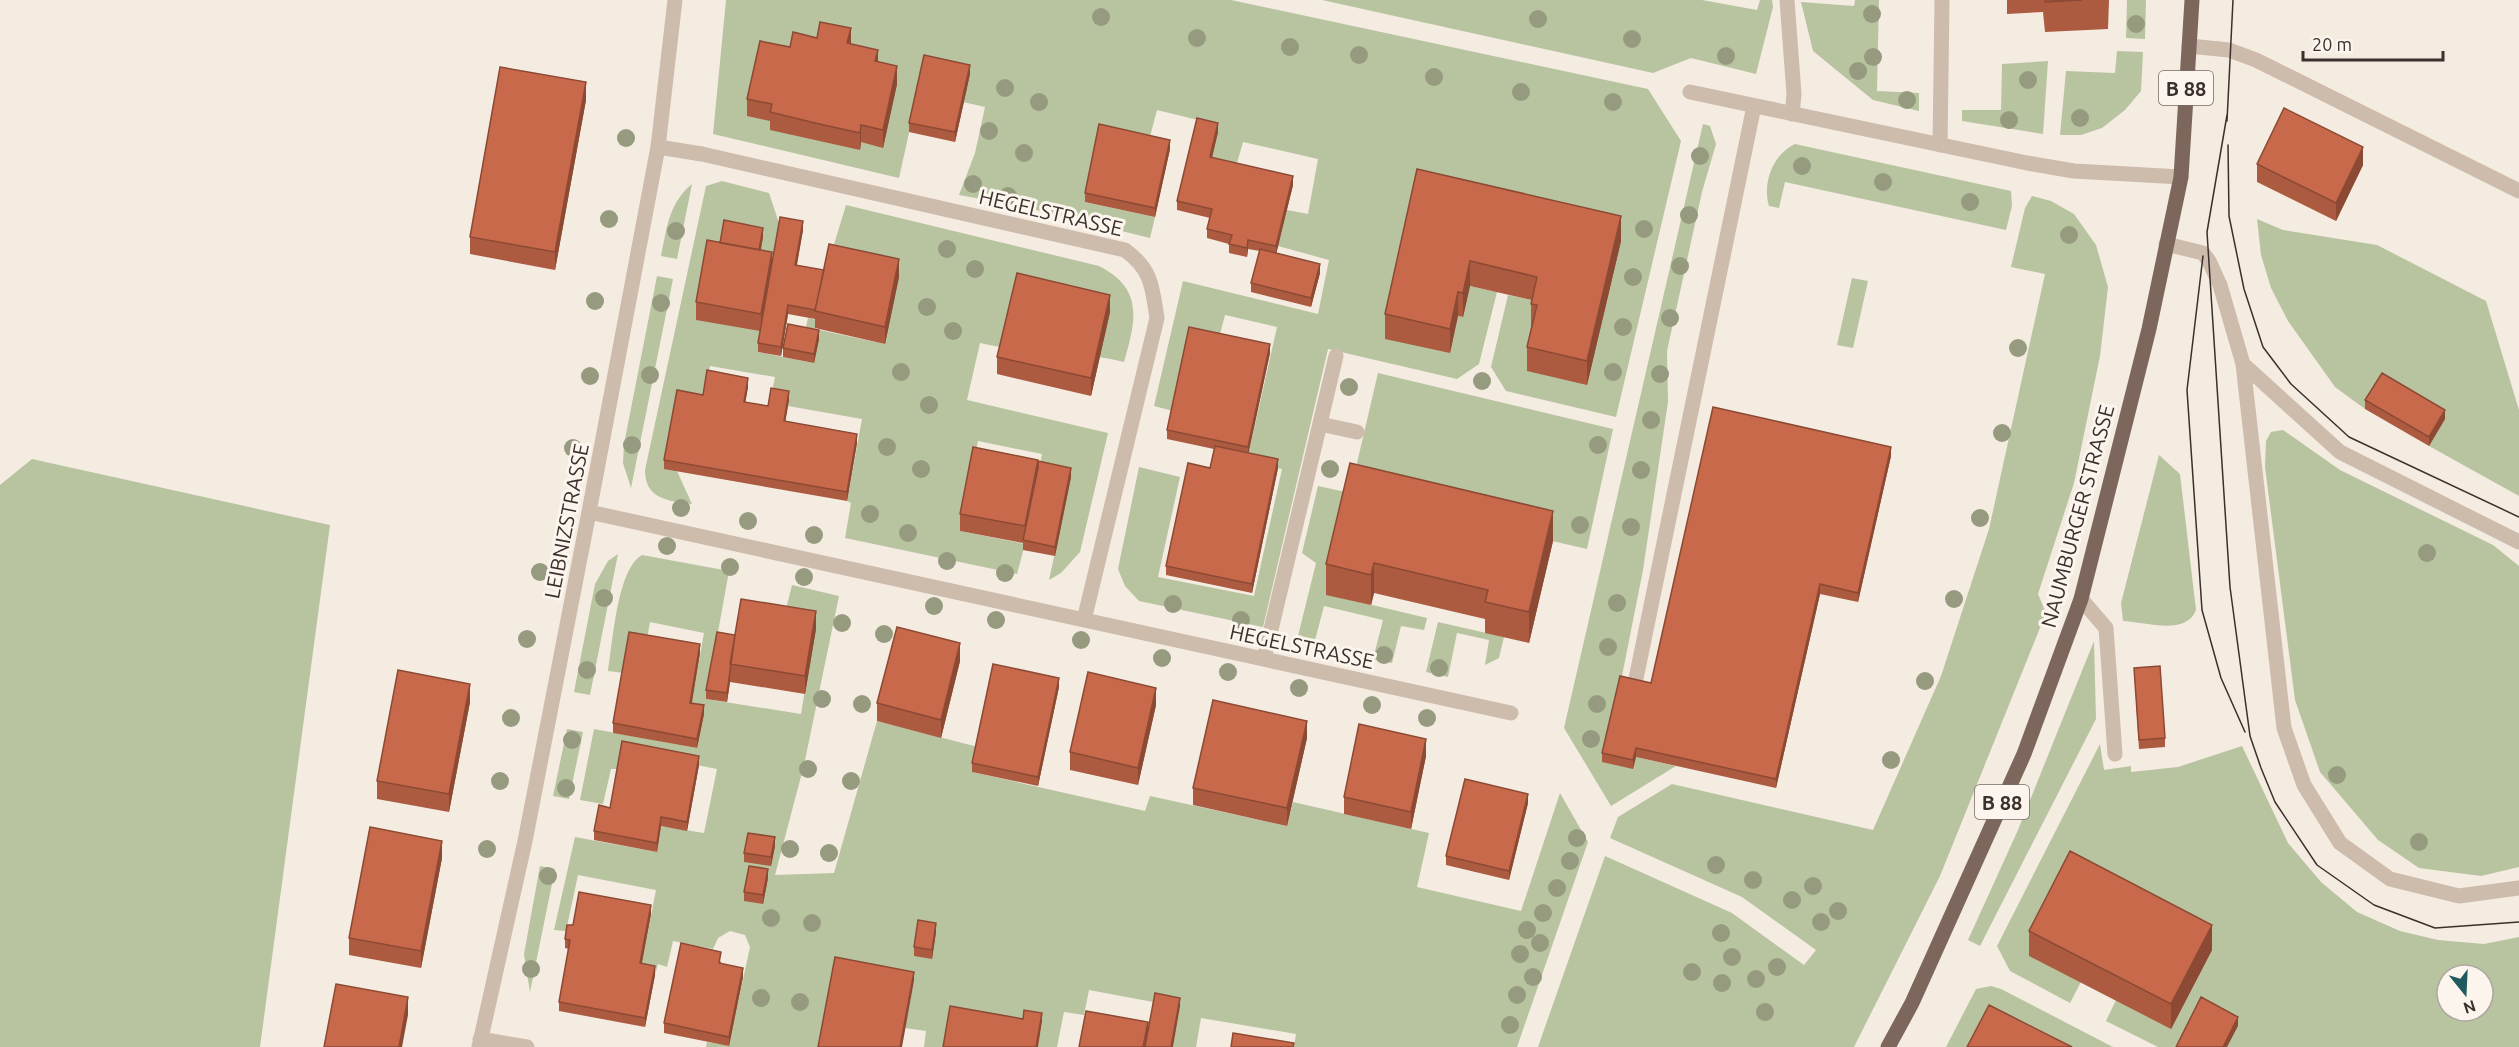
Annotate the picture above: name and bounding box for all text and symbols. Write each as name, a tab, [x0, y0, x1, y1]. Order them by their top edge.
scale bar	[2303, 24, 2442, 62]
text: 20 m	[2312, 34, 2352, 54]
road number: B 88	[2159, 71, 2213, 105]
street label: HEGELSTRASSE	[977, 184, 1125, 240]
street label: NAUMBURGER STRASSE	[2036, 402, 2118, 630]
street label: LEIBNIZSTRASSE	[539, 441, 593, 601]
street label: HEGELSTRASSE	[1228, 619, 1376, 673]
road number: B 88	[1975, 785, 2029, 819]
north arrow	[2435, 963, 2495, 1023]
text: N	[2461, 997, 2478, 1018]

